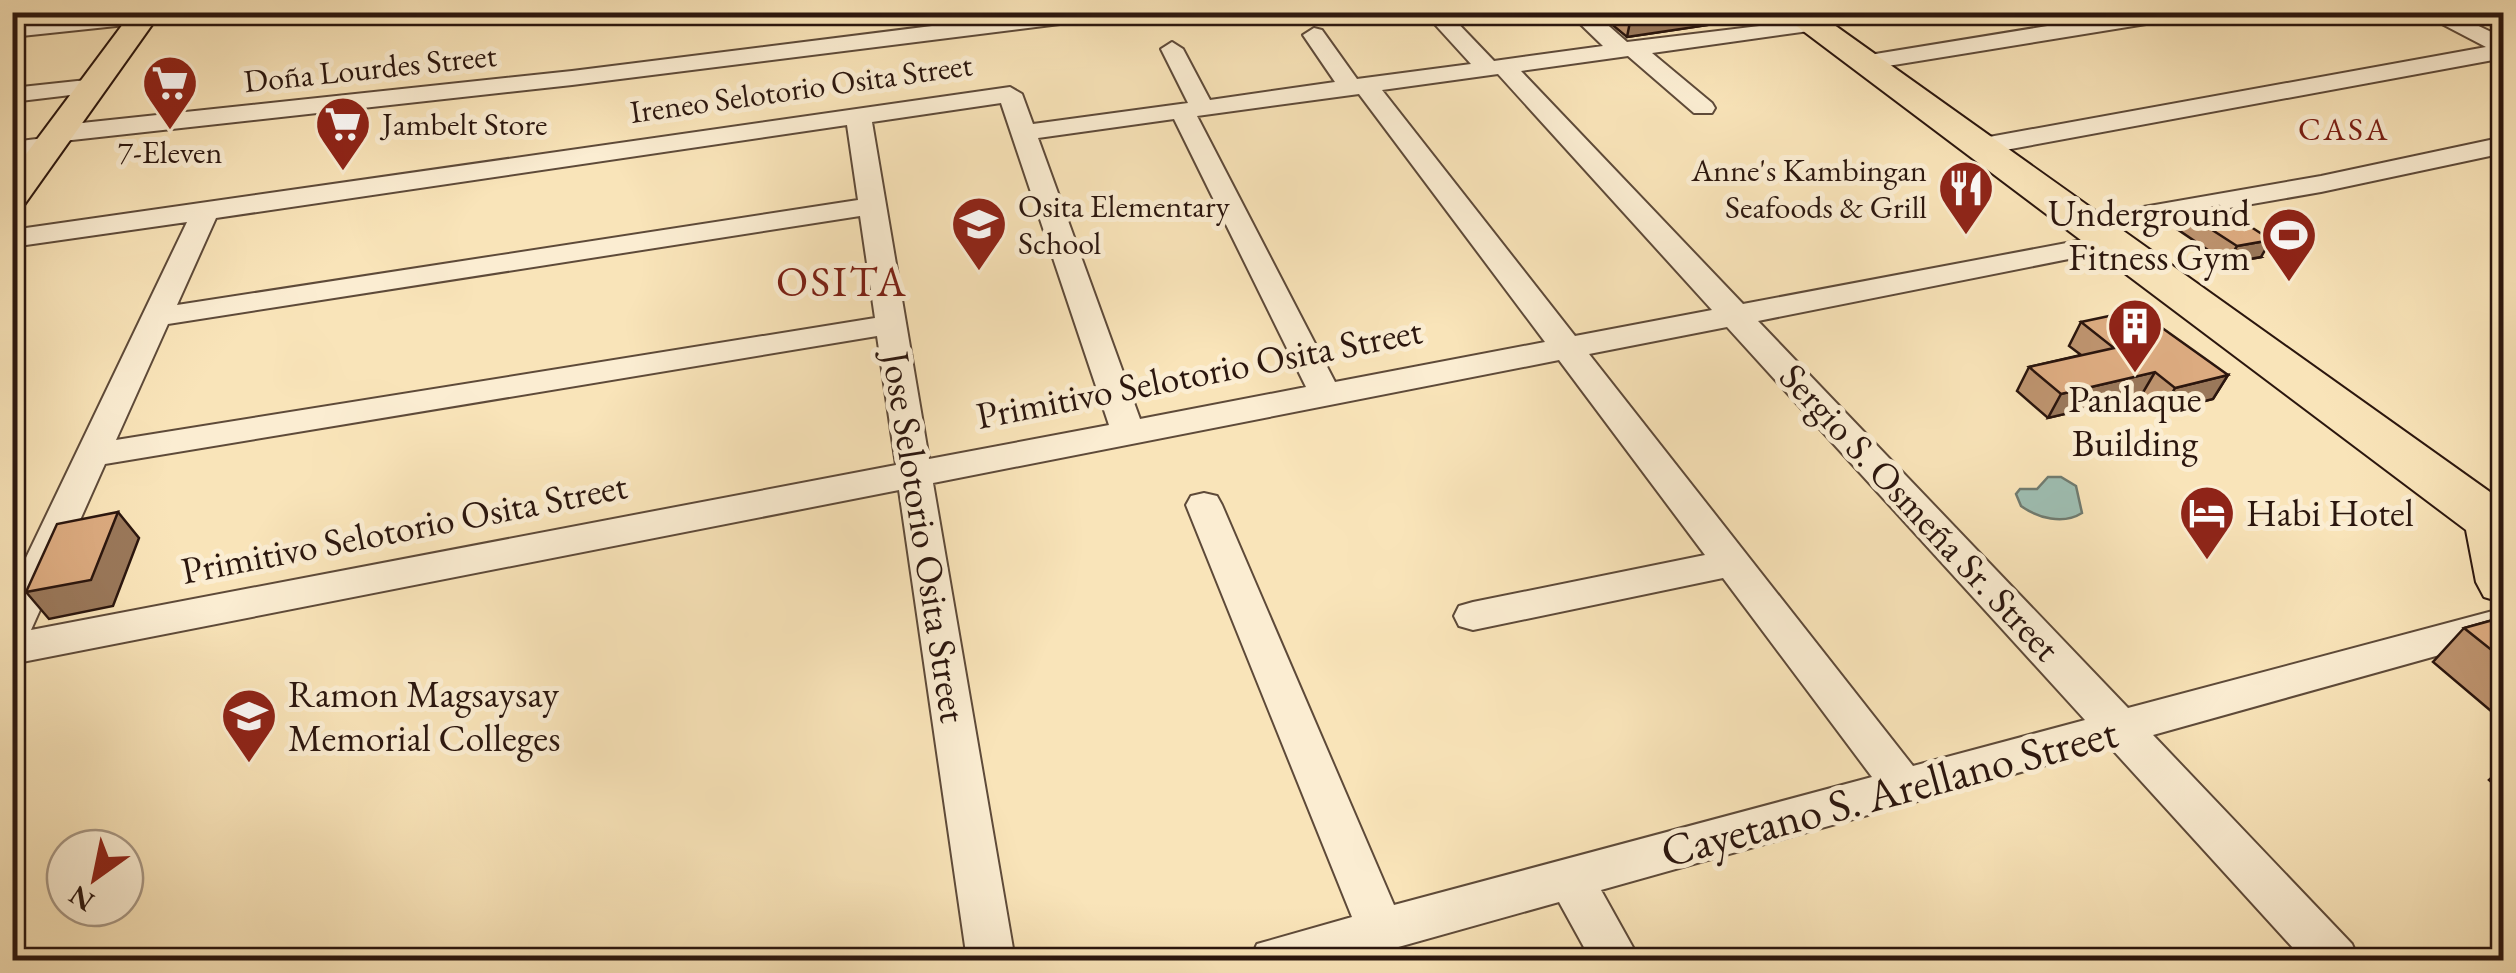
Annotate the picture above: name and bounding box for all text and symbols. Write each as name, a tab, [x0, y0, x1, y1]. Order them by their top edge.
street label: Doña Lourdes Street	[242, 34, 498, 102]
street label: Ireneo Selotorio Osita Street	[627, 43, 975, 133]
supermarket icon: 7-Eleven	[140, 53, 200, 132]
supermarket icon: Jambelt Store	[313, 94, 373, 173]
place label: Jambelt Store	[379, 103, 548, 145]
district label: CASA	[2298, 108, 2390, 150]
place label: 7-Eleven	[118, 131, 223, 173]
place label: Anne's Kambingan Seafoods & Grill	[1690, 149, 1927, 228]
restaurant icon: Anne's Kambingan Seafoods & Grill	[1936, 158, 1996, 237]
place label: Osita Elementary School	[1018, 185, 1231, 264]
place label: Underground Fitness Gym	[2048, 188, 2251, 281]
school or university icon: Osita Elementary School	[949, 194, 1009, 273]
sports icon: Underground Fitness Gym	[2259, 205, 2319, 284]
district label: OSITA	[776, 254, 908, 309]
building icon: Panlaque Building	[2105, 296, 2165, 375]
street label: Primitivo Selotorio Osita Street	[972, 305, 1426, 440]
street label: Jose Selotorio Osita Street	[872, 345, 979, 726]
street label: Sergio S. Osmeña Sr. Street	[1769, 352, 2071, 671]
place label: Panlaque Building	[2068, 374, 2202, 467]
street label: Primitivo Selotorio Osita Street	[177, 460, 631, 595]
hotel icon: Habi Hotel	[2177, 483, 2237, 562]
place label: Habi Hotel	[2246, 488, 2414, 537]
place label: Ramon Magsaysay Memorial Colleges	[288, 669, 560, 762]
school or university icon: Ramon Magsaysay Memorial Colleges	[219, 686, 279, 765]
street label: Cayetano S. Arellano Street	[1654, 702, 2124, 880]
north arrow	[45, 828, 145, 928]
text: N	[62, 878, 101, 920]

